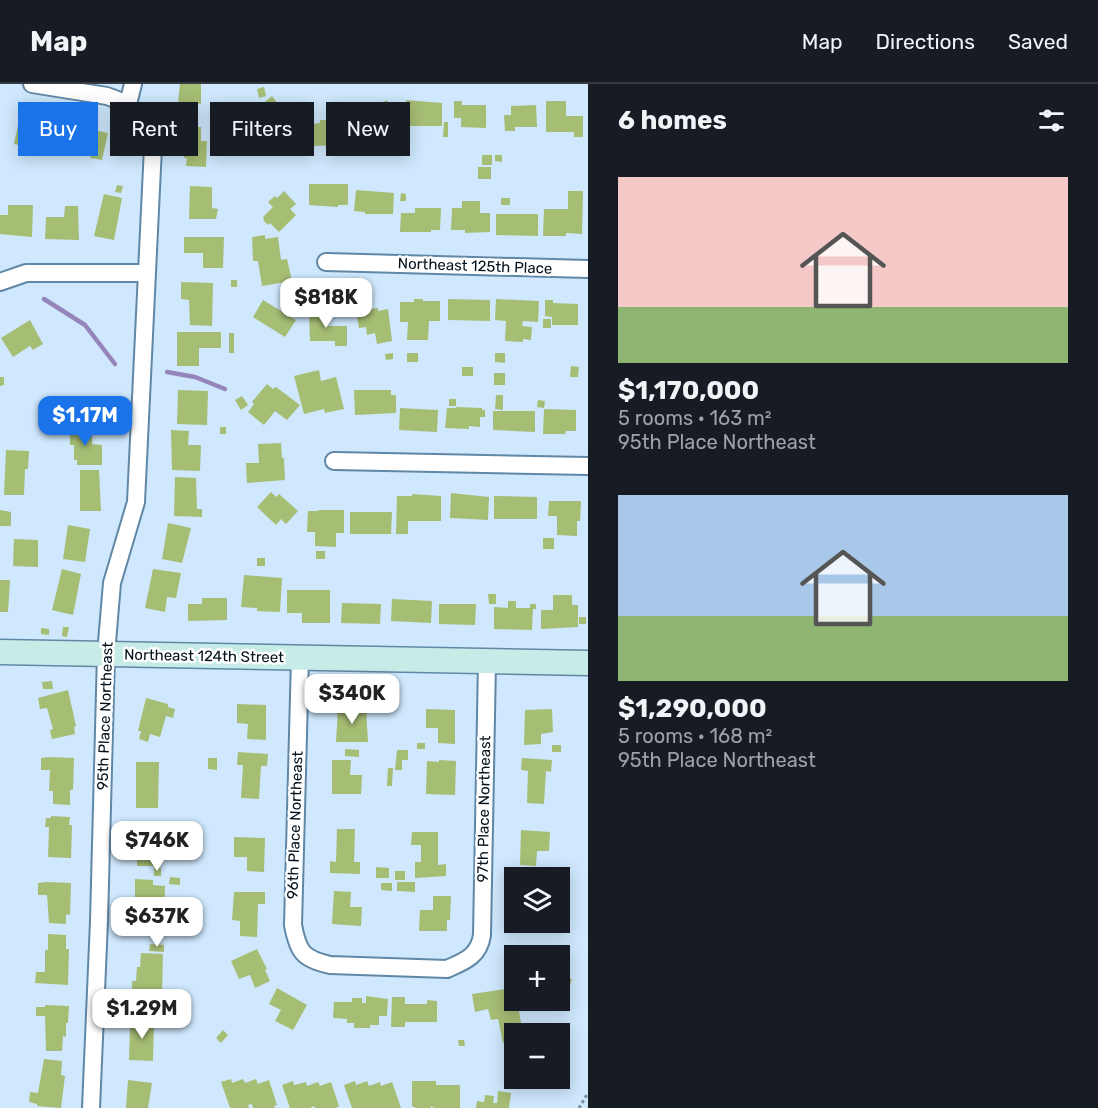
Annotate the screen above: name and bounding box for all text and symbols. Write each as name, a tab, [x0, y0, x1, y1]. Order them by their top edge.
text: Map	[30, 25, 87, 58]
text: Map	[802, 29, 843, 54]
text: Directions	[876, 29, 975, 54]
text: Saved	[1008, 29, 1068, 54]
chip: Buy	[18, 102, 98, 156]
chip: Rent	[110, 102, 198, 156]
chip: Filters	[210, 102, 314, 156]
chip: New	[326, 102, 410, 156]
icon: filters	[1035, 104, 1068, 137]
text: 6 homes	[618, 105, 727, 136]
icon: home	[789, 216, 897, 324]
street label: Northeast 125th Place	[397, 254, 553, 278]
pin: $818K	[284, 278, 368, 329]
text: $818K	[294, 285, 358, 309]
text: $1,170,000	[618, 375, 759, 406]
pin: $1.17M	[36, 396, 134, 447]
text: $1.17M	[52, 403, 118, 427]
text: 5 rooms · 163 m²	[618, 406, 772, 430]
text: 95th Place Northeast	[618, 430, 816, 454]
icon: home	[789, 534, 897, 642]
street label: 95th Place Northeast	[93, 641, 117, 790]
street label: Northeast 124th Street	[124, 646, 284, 666]
pin: $340K	[310, 674, 394, 725]
text: $340K	[318, 681, 386, 705]
text: $1,290,000	[618, 693, 767, 724]
text: 5 rooms · 168 m²	[618, 724, 772, 748]
street label: 97th Place Northeast	[474, 735, 494, 883]
text: 95th Place Northeast	[618, 748, 816, 772]
street label: 96th Place Northeast	[283, 750, 307, 899]
pin: $746K	[115, 821, 199, 872]
text: $746K	[125, 828, 189, 852]
map controls	[504, 867, 570, 1089]
button: layers	[504, 867, 570, 933]
pin: $637K	[115, 897, 199, 948]
text: $637K	[125, 904, 189, 928]
button: +	[504, 945, 570, 1011]
pin: $1.29M	[93, 989, 191, 1040]
text: $1.29M	[106, 996, 178, 1020]
button: −	[504, 1023, 570, 1089]

